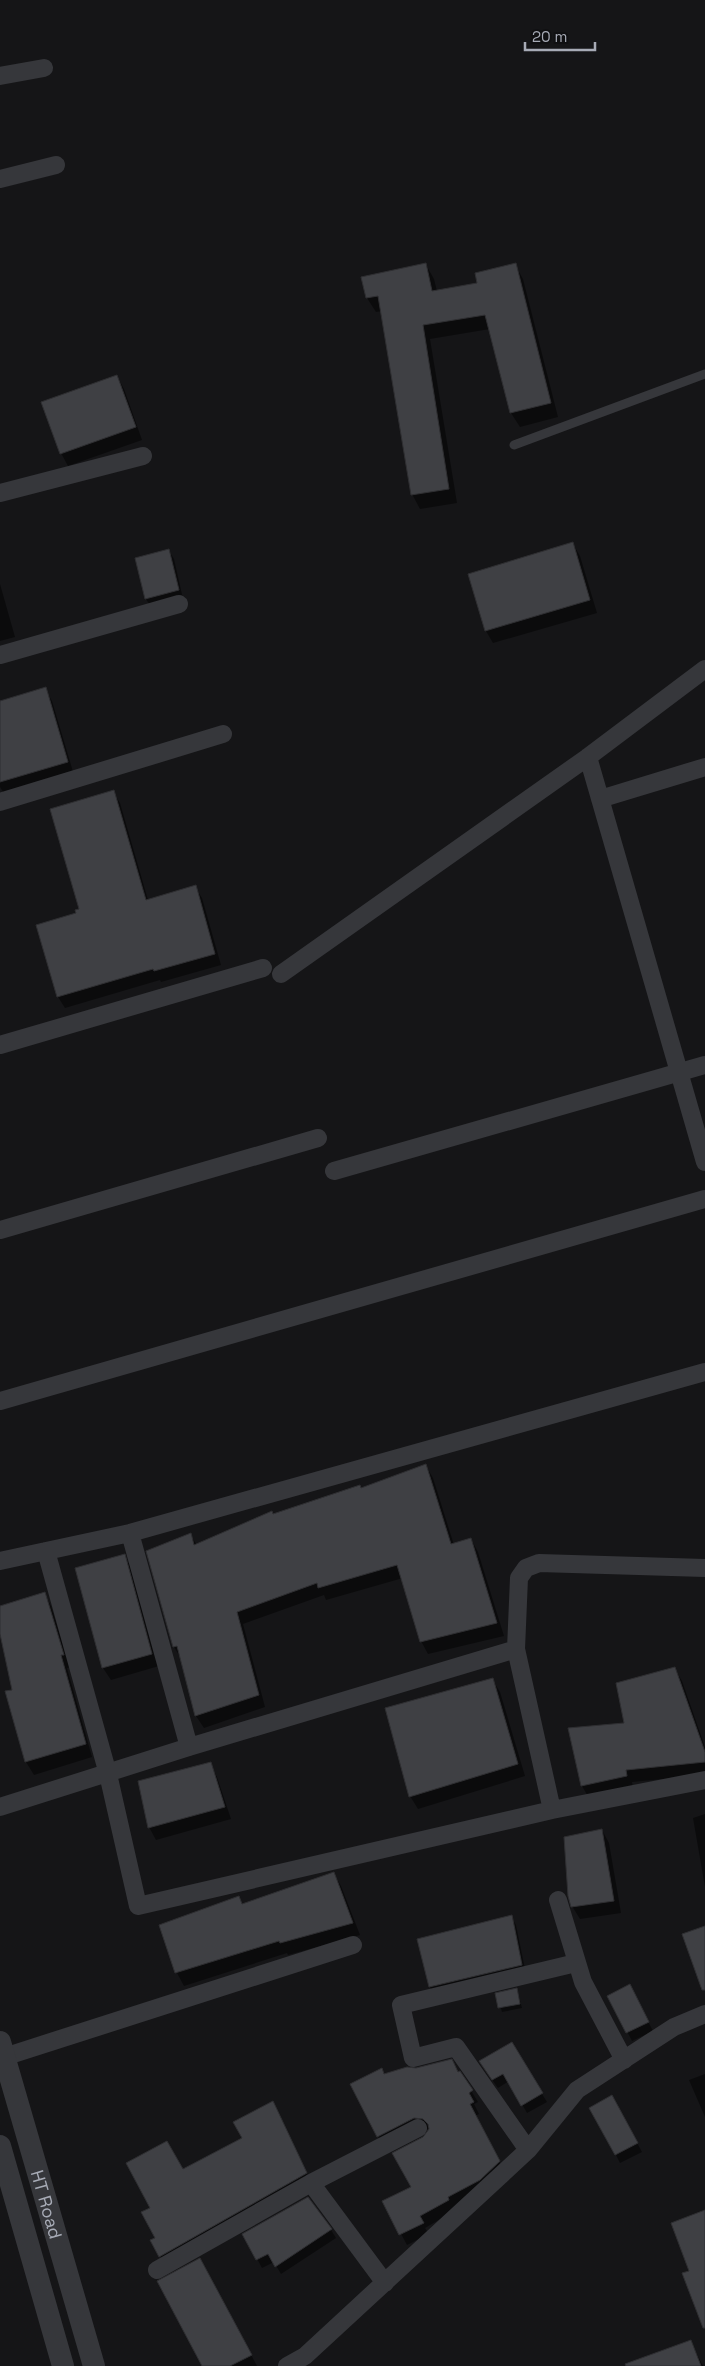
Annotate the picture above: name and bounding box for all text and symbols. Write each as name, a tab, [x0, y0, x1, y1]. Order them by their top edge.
scale bar	[525, 20, 595, 52]
text: 20 m	[532, 27, 567, 46]
street label: HT Road	[26, 2167, 68, 2241]

